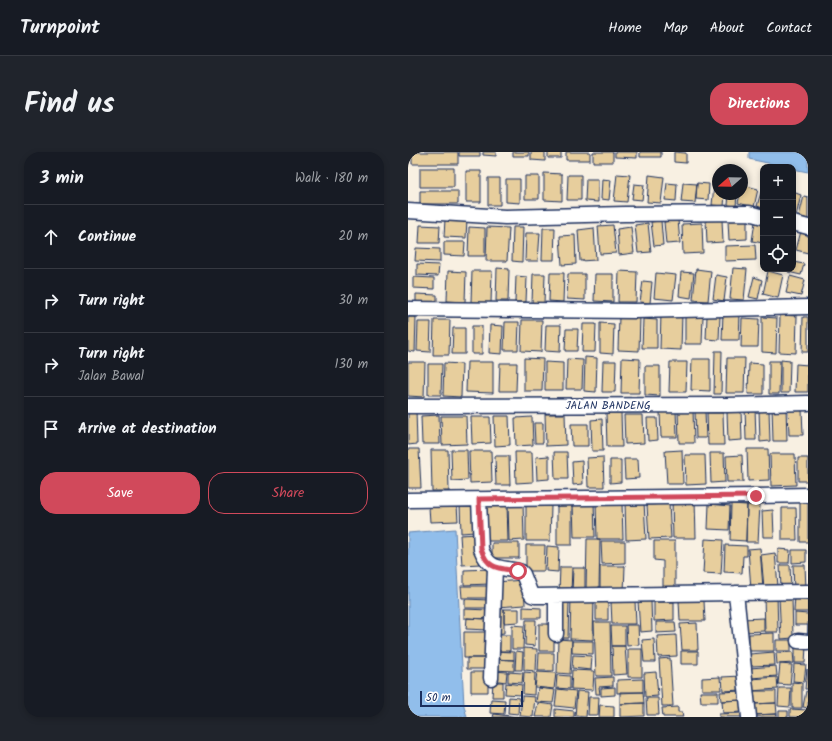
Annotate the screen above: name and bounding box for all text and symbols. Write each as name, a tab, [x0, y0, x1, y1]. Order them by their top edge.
text: Turnpoint	[20, 13, 100, 43]
text: Home	[608, 17, 642, 39]
text: Map	[664, 17, 688, 39]
text: About	[710, 17, 744, 39]
text: Contact	[766, 17, 812, 39]
text: Find us	[24, 82, 115, 127]
button: Directions	[710, 83, 808, 125]
north arrow	[712, 164, 748, 200]
map controls	[760, 164, 796, 272]
button: +	[760, 164, 796, 200]
text: 3 min	[40, 165, 84, 192]
text: Walk · 180 m	[295, 168, 368, 189]
button: −	[760, 200, 796, 236]
text: Continue	[78, 225, 136, 249]
icon: ahead	[40, 226, 62, 248]
text: 20 m	[338, 226, 368, 247]
button: locate	[760, 236, 796, 272]
text: Turn right	[78, 289, 145, 313]
icon: right	[40, 290, 62, 312]
text: 30 m	[339, 290, 368, 311]
text: Turn right	[78, 342, 145, 366]
icon: right	[40, 354, 62, 376]
text: 130 m	[334, 354, 368, 375]
text: Jalan Bawal	[78, 366, 144, 387]
street label: JALAN BANDENG	[565, 397, 651, 415]
text: Arrive at destination	[78, 417, 217, 441]
icon: arrive	[40, 418, 62, 440]
button: Save	[40, 472, 200, 514]
button: Share	[208, 472, 368, 514]
route end	[747, 487, 765, 505]
route start	[509, 562, 527, 580]
scale bar	[420, 689, 523, 708]
text: 50 m	[426, 689, 451, 707]

